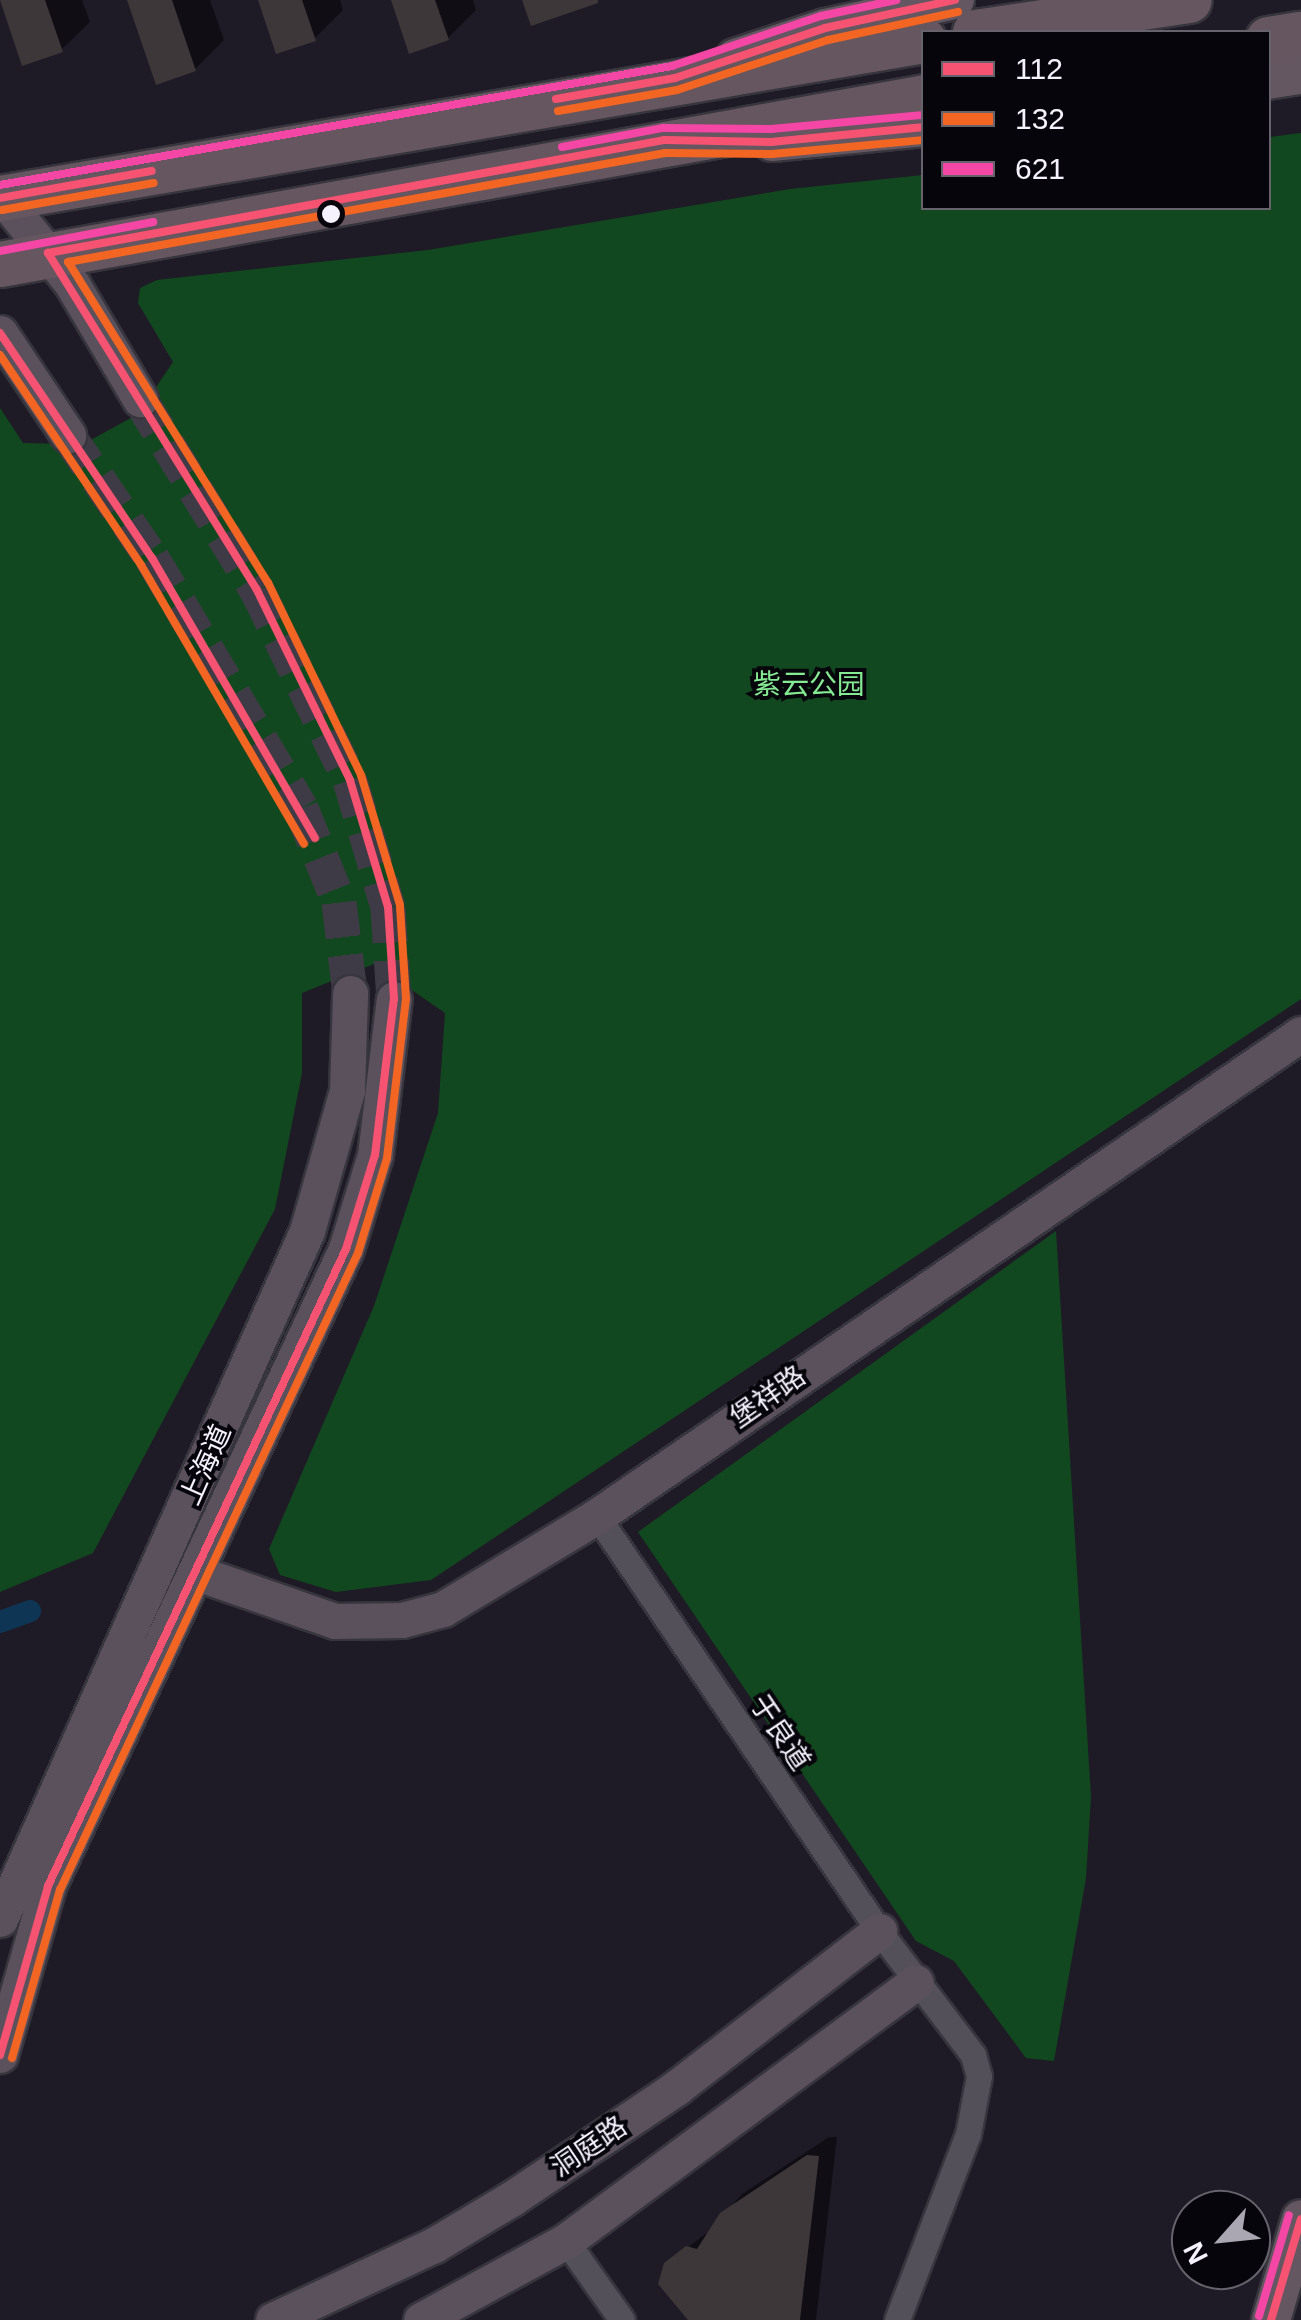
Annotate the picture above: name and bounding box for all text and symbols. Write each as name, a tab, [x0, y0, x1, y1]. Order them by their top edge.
legend	[921, 30, 1271, 210]
text: 112	[1015, 52, 1063, 85]
text: 132	[1015, 102, 1065, 135]
text: 621	[1015, 152, 1065, 185]
unlabelled marker	[321, 204, 341, 224]
park label: 紫云公园	[753, 668, 865, 702]
street label: 堡祥路	[724, 1359, 812, 1435]
street label: 上海道	[174, 1420, 238, 1510]
street label: 于良道	[743, 1689, 817, 1777]
street label: 洞庭路	[545, 2110, 633, 2184]
north arrow	[1171, 2190, 1271, 2290]
text: N	[1177, 2237, 1214, 2269]

